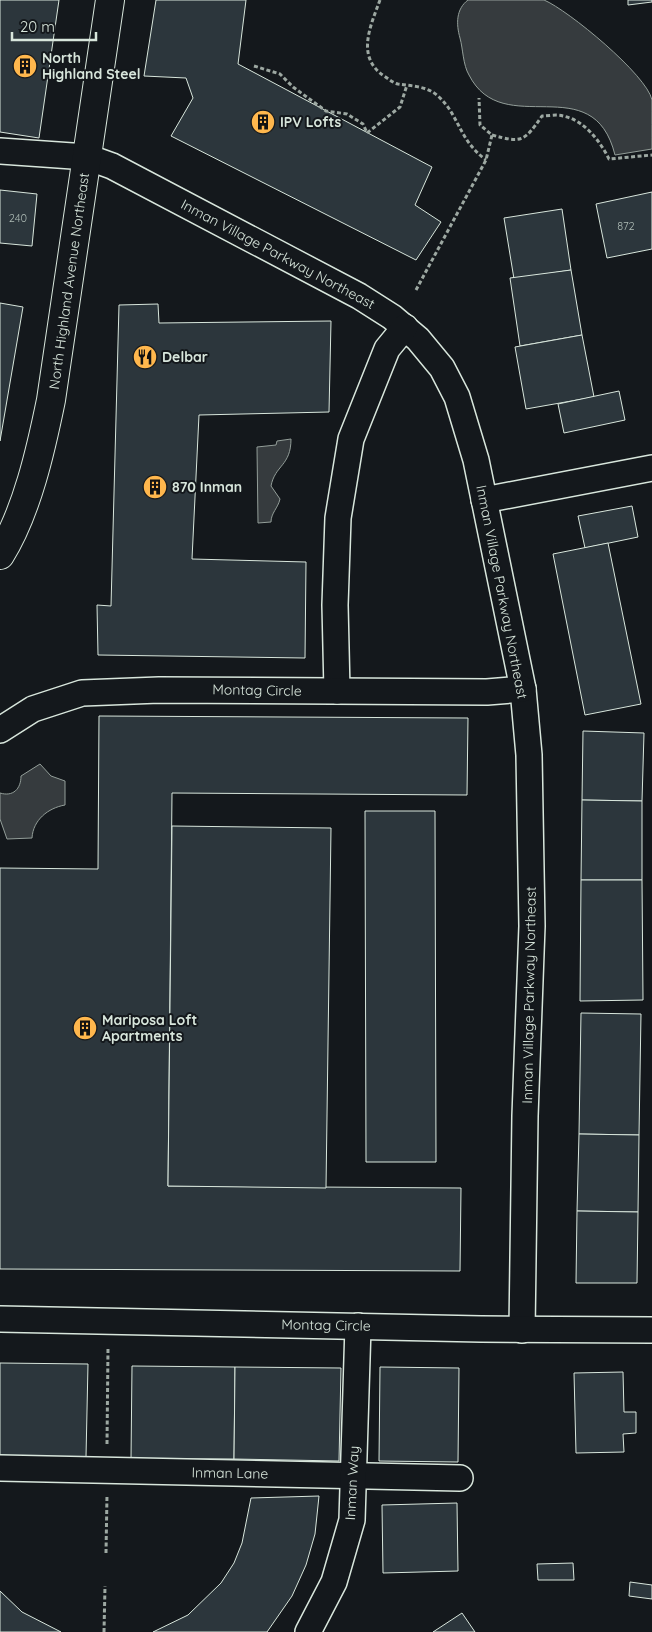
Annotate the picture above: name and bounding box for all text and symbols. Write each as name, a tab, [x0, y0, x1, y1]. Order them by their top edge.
scale bar	[12, 10, 96, 42]
text: 20 m	[20, 17, 55, 36]
place label: North Highland Steel	[42, 49, 140, 83]
building icon: North Highland Steel	[12, 53, 38, 79]
building icon: IPV Lofts	[250, 109, 276, 135]
place label: IPV Lofts	[280, 113, 341, 131]
street label: North Highland Avenue Northeast	[45, 171, 93, 391]
street label: Inman Village Parkway Northeast	[178, 195, 378, 313]
house number: 240	[9, 211, 27, 225]
house number: 872	[617, 219, 635, 233]
restaurant icon: Delbar	[132, 344, 158, 370]
place label: Delbar	[162, 348, 208, 366]
building icon: 870 Inman	[142, 474, 168, 500]
place label: 870 Inman	[172, 478, 242, 496]
street label: Inman Village Parkway Northeast	[472, 484, 532, 701]
street label: Montag Circle	[212, 680, 302, 700]
street label: Inman Village Parkway Northeast	[518, 886, 540, 1104]
place label: Mariposa Loft Apartments	[102, 1011, 198, 1045]
building icon: Mariposa Loft Apartments	[72, 1015, 98, 1041]
street label: Montag Circle	[281, 1315, 371, 1335]
street label: Inman Way	[341, 1445, 363, 1521]
street label: Inman Lane	[191, 1463, 269, 1483]

